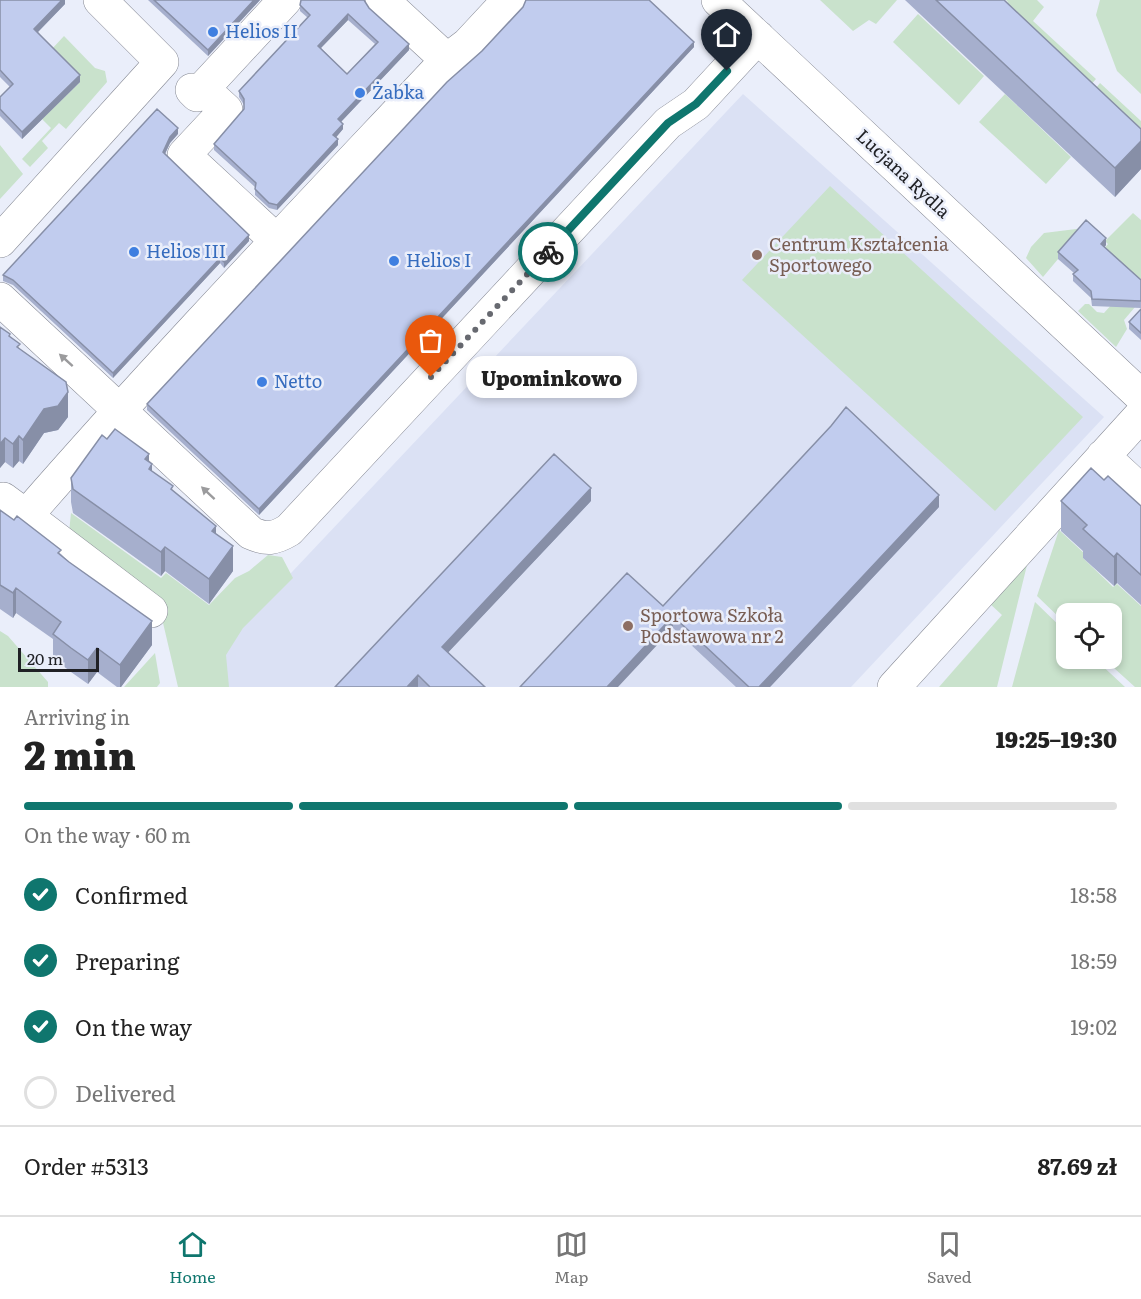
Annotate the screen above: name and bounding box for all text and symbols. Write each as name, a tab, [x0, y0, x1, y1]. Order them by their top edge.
pin	[701, 9, 752, 71]
place label: Helios II	[225, 17, 298, 44]
icon: home	[710, 18, 743, 51]
marker: Helios II	[206, 25, 220, 39]
place label: Żabka	[372, 78, 425, 105]
marker: Żabka	[353, 86, 367, 100]
street label: Lucjana Rydla	[851, 122, 957, 224]
courier	[518, 222, 578, 282]
place label: Centrum Kształcenia Sportowego	[769, 230, 949, 278]
icon: bike	[532, 236, 565, 269]
place label: Helios III	[146, 237, 226, 264]
marker: Helios III	[127, 245, 141, 259]
place label: Helios I	[406, 246, 471, 273]
marker: Centrum Kształcenia Sportowego	[750, 248, 764, 262]
marker: Helios I	[387, 254, 401, 268]
pin	[405, 315, 456, 377]
icon: bag	[414, 324, 447, 357]
one-way arrow	[59, 354, 74, 367]
callout: Upominkowo	[467, 356, 638, 398]
text: Upominkowo	[481, 362, 622, 392]
place label: Netto	[274, 367, 322, 394]
marker: Netto	[255, 375, 269, 389]
one-way arrow	[201, 486, 216, 500]
place label: Sportowa Szkoła Podstawowa nr 2	[640, 601, 784, 649]
map controls	[1056, 603, 1122, 669]
button: locate	[1056, 603, 1122, 669]
marker: Sportowa Szkoła Podstawowa nr 2	[621, 619, 635, 633]
scale bar	[18, 645, 99, 672]
text: 20 m	[27, 646, 63, 670]
text: Arriving in	[24, 701, 130, 731]
text: 19:25–19:30	[996, 722, 1117, 755]
text: 2 min	[24, 724, 136, 782]
text: On the way · 60 m	[24, 819, 191, 849]
icon: check	[24, 878, 57, 911]
text: Confirmed	[75, 878, 188, 911]
text: 18:58	[1070, 879, 1117, 909]
icon: check	[24, 944, 57, 977]
text: Preparing	[75, 944, 179, 977]
text: 18:59	[1071, 945, 1117, 975]
icon: check	[24, 1010, 57, 1043]
text: On the way	[75, 1010, 192, 1043]
text: 19:02	[1070, 1011, 1117, 1041]
text: Delivered	[75, 1076, 176, 1109]
text: Order #5313	[24, 1149, 149, 1182]
text: 87.69 zł	[1037, 1149, 1117, 1182]
tab: Home	[169, 1228, 216, 1288]
tab: Map	[554, 1228, 588, 1288]
tab: Saved	[927, 1228, 972, 1288]

